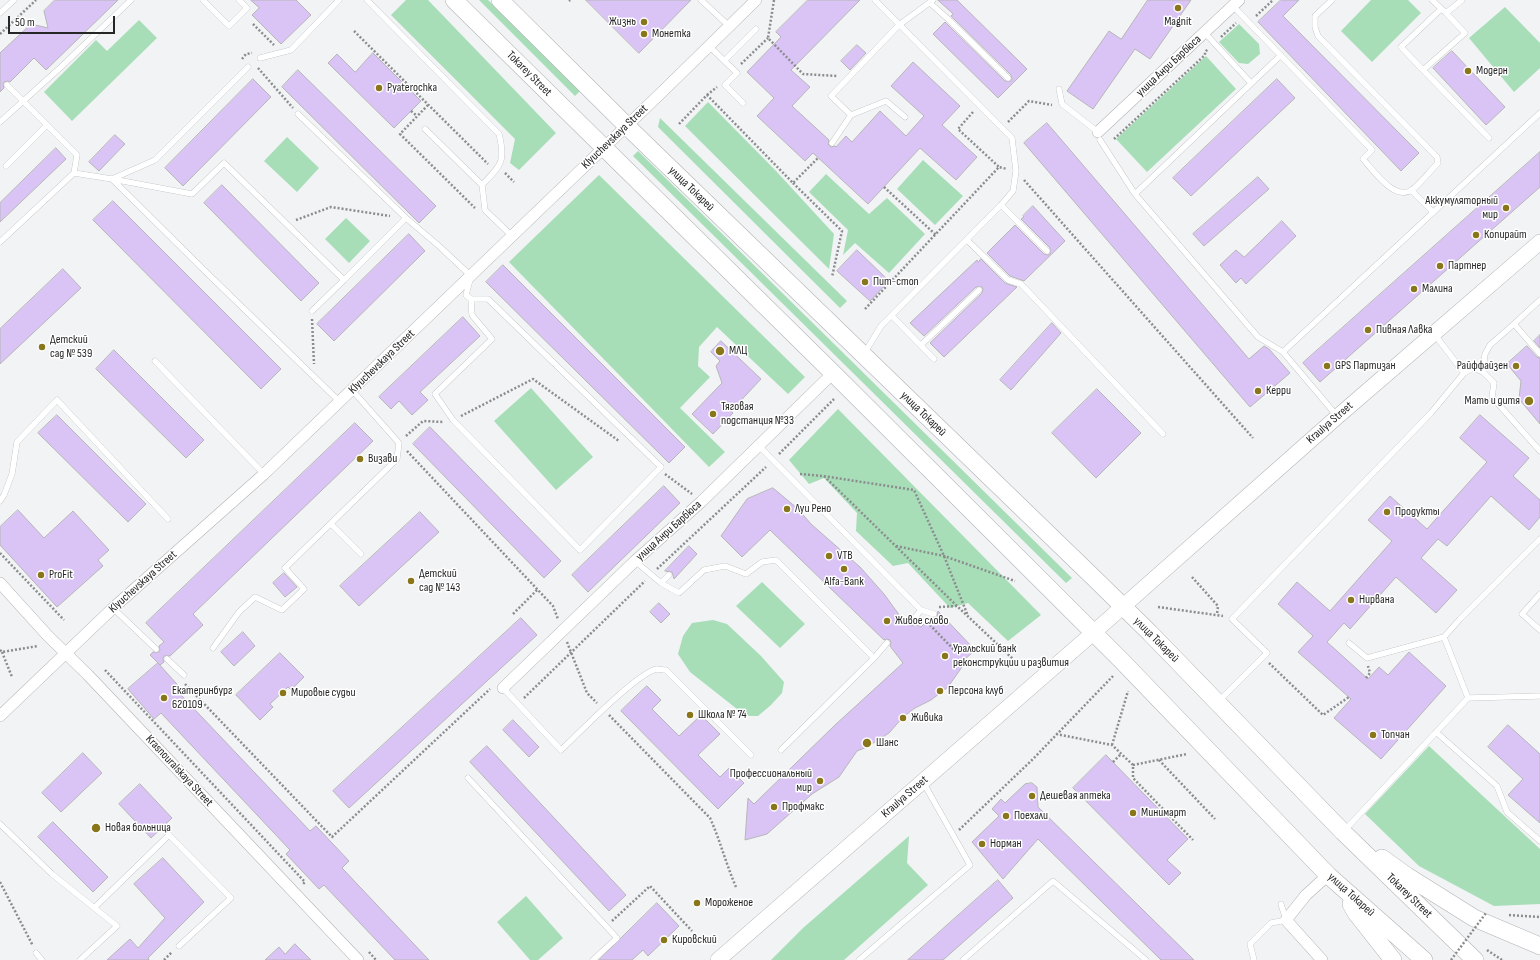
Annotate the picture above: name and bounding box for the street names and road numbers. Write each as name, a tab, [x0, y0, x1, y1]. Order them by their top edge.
street label: улица Анри Барбюса	[1134, 32, 1204, 100]
street label: Tokarey Street	[503, 48, 555, 100]
street label: Klyuchevskaya Street	[579, 102, 651, 172]
street label: улица Токарей	[665, 164, 717, 214]
street label: Klyuchevskaya Street	[346, 327, 418, 397]
street label: улица Токарей	[897, 389, 949, 439]
street label: Kraulya Street	[1304, 399, 1356, 447]
street label: улица Анри Барбюса	[633, 498, 705, 564]
street label: Klyuchevskaya Street	[106, 548, 180, 616]
street label: улица Токарей	[1130, 614, 1182, 666]
street label: Krasnouralskaya Street	[142, 732, 216, 810]
street label: Kraulya Street	[879, 773, 931, 821]
street label: улица Токарей	[1325, 870, 1377, 920]
street label: Tokarey Street	[1383, 871, 1435, 921]

